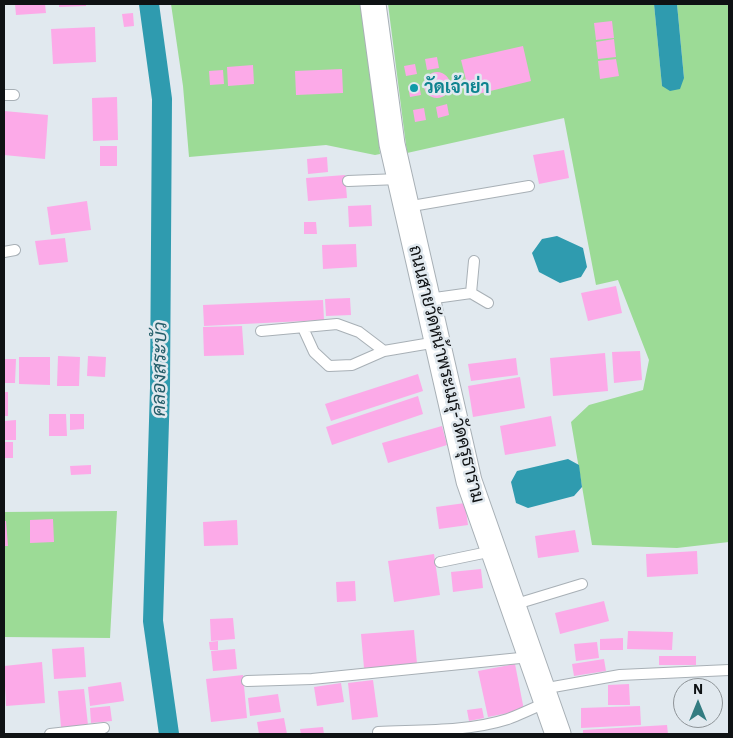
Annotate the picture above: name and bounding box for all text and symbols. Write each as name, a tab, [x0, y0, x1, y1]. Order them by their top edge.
place label: วัดเจ้าย่า	[424, 77, 490, 99]
marker: วัดเจ้าย่า	[408, 82, 420, 94]
street label: ถนนสายวัดหน้าพระเมรุ-วัดครุธาราม	[404, 243, 488, 505]
water label: คลองสระบัว	[148, 322, 172, 416]
north arrow	[673, 678, 723, 728]
text: N	[693, 680, 703, 698]

